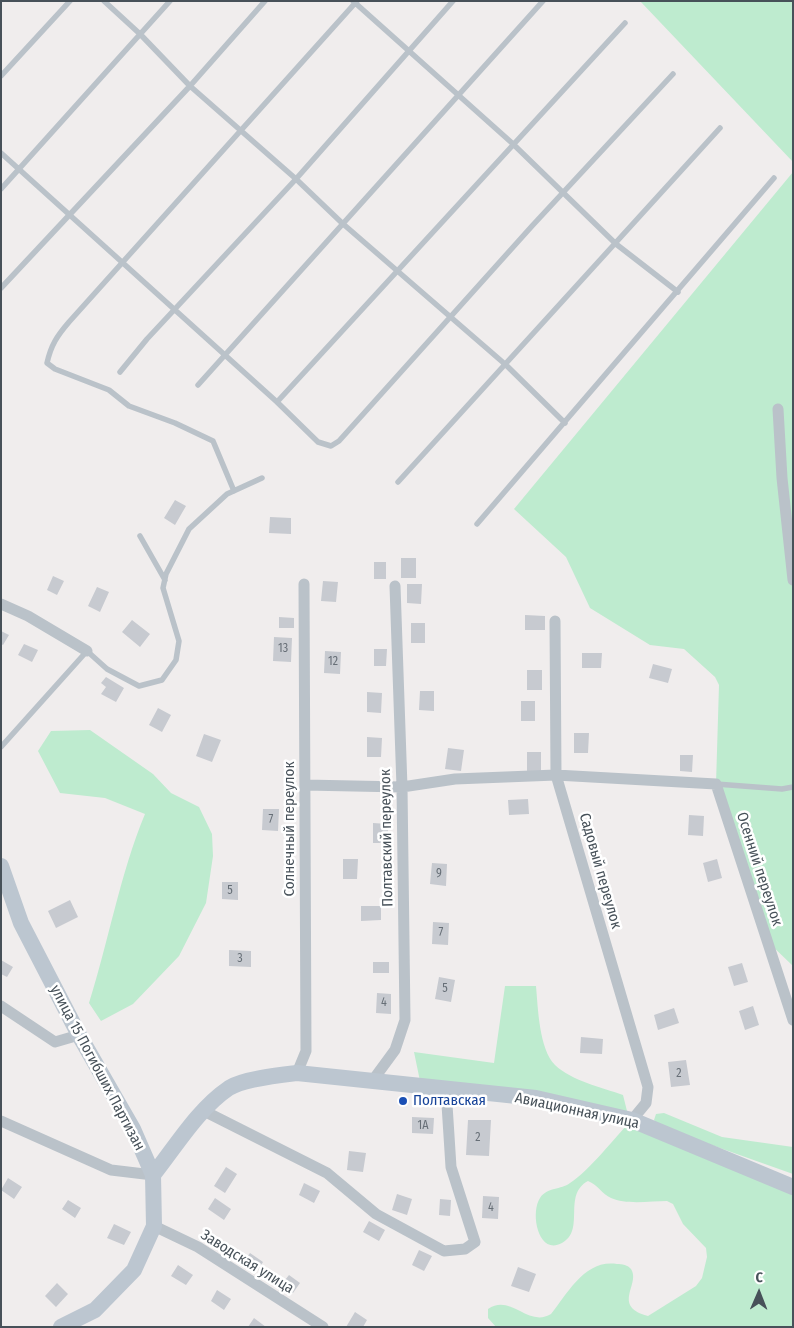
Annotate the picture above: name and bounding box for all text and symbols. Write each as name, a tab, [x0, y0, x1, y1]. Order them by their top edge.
house number: 13	[278, 642, 288, 656]
house number: 12	[328, 655, 338, 669]
street label: Солнечный переулок	[281, 762, 299, 896]
street label: Полтавский переулок	[377, 769, 397, 907]
street label: Осенний переулок	[732, 810, 786, 928]
street label: Садовый переулок	[575, 811, 625, 931]
house number: 7	[269, 813, 273, 827]
house number: 9	[436, 867, 442, 881]
house number: 5	[227, 884, 233, 898]
house number: 7	[439, 926, 443, 940]
house number: 3	[237, 952, 243, 966]
street label: улица 15 Погибших Партизан	[46, 982, 148, 1154]
house number: 5	[442, 982, 448, 996]
house number: 4	[381, 996, 387, 1010]
house number: 2	[676, 1067, 682, 1081]
street label: Авиационная улица	[513, 1089, 641, 1133]
place label: Полтавская	[413, 1092, 486, 1110]
marker: Полтавская	[397, 1095, 409, 1107]
house number: 1А	[418, 1119, 428, 1133]
house number: 2	[475, 1131, 481, 1145]
house number: 4	[488, 1201, 494, 1215]
street label: Заводская улица	[197, 1226, 297, 1298]
north arrow	[734, 1268, 784, 1318]
text: С	[755, 1269, 763, 1286]

